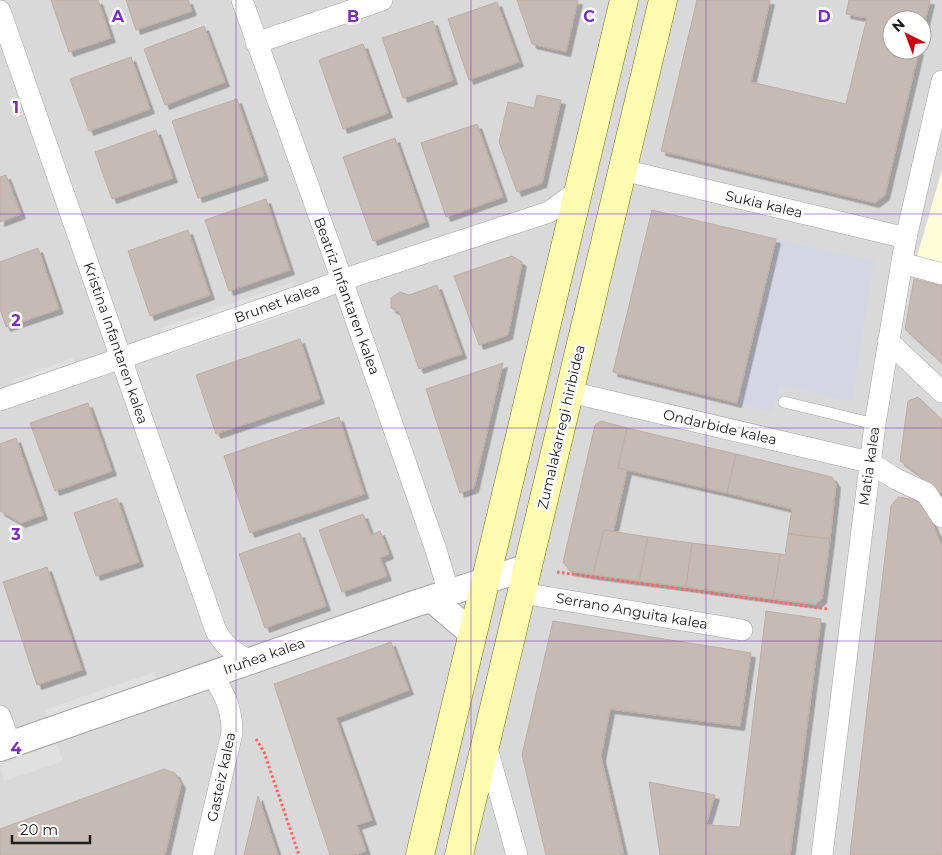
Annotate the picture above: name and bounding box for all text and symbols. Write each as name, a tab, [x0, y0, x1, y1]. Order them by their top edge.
text: A	[111, 7, 125, 26]
text: B	[347, 7, 359, 26]
text: C	[583, 7, 595, 26]
text: D	[817, 7, 831, 26]
north arrow	[882, 10, 932, 60]
text: N	[888, 15, 909, 36]
text: 1	[13, 98, 19, 117]
street label: Sukia kalea	[724, 186, 804, 222]
street label: Beatriz Infantaren kalea	[310, 215, 384, 377]
street label: Kristina Infantaren kalea	[80, 260, 152, 426]
street label: Brunet kalea	[232, 279, 322, 327]
text: 2	[11, 311, 21, 330]
street label: Zumalakarregi hiribidea	[533, 343, 589, 511]
street label: Ondarbide kalea	[661, 405, 779, 449]
street label: Matia kalea	[855, 425, 883, 507]
text: 3	[10, 525, 21, 544]
street label: Serrano Anguita kalea	[555, 589, 709, 633]
street label: Iruñea kalea	[221, 634, 307, 678]
street label: Gasteiz kalea	[203, 731, 239, 823]
text: 4	[10, 739, 22, 758]
scale bar	[12, 812, 90, 844]
text: 20 m	[20, 820, 58, 839]

